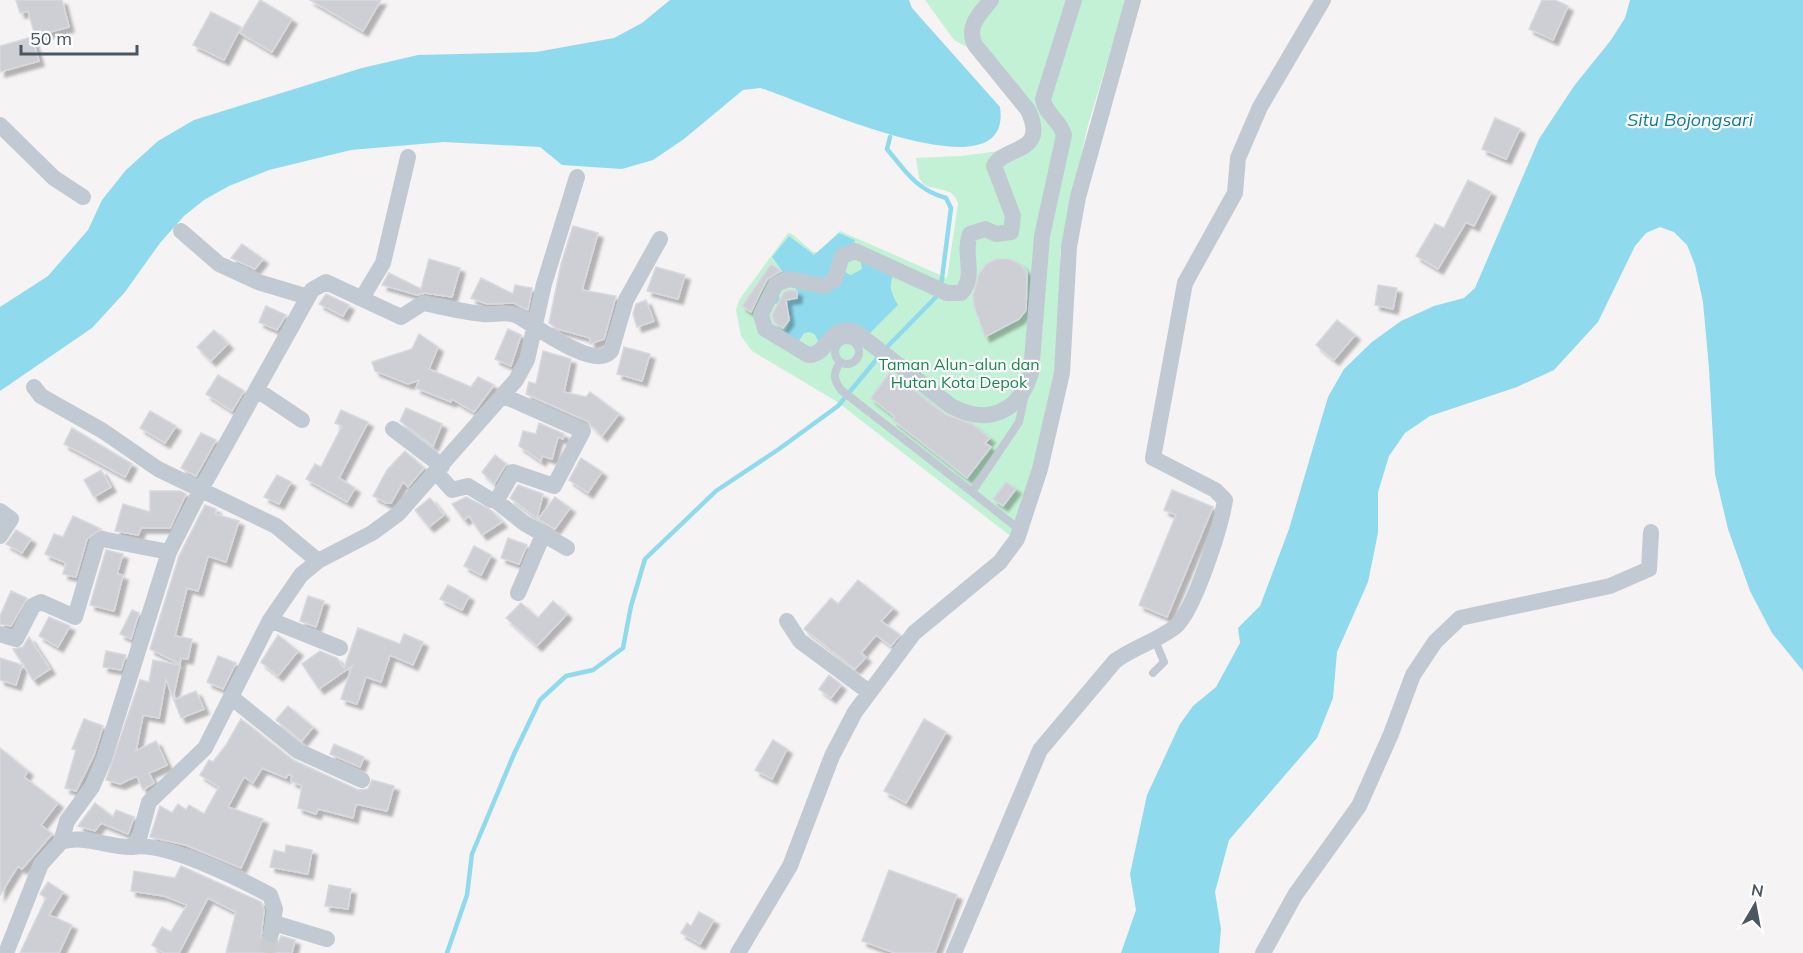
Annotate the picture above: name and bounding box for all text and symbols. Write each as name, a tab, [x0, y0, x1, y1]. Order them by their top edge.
scale bar	[21, 18, 136, 56]
text: 50 m	[30, 27, 72, 50]
water label: Situ Bojongsari	[1627, 108, 1754, 131]
park label: Taman Alun-alun dan Hutan Kota Depok	[878, 354, 1040, 392]
north arrow	[1725, 875, 1785, 935]
text: N	[1750, 879, 1765, 901]

